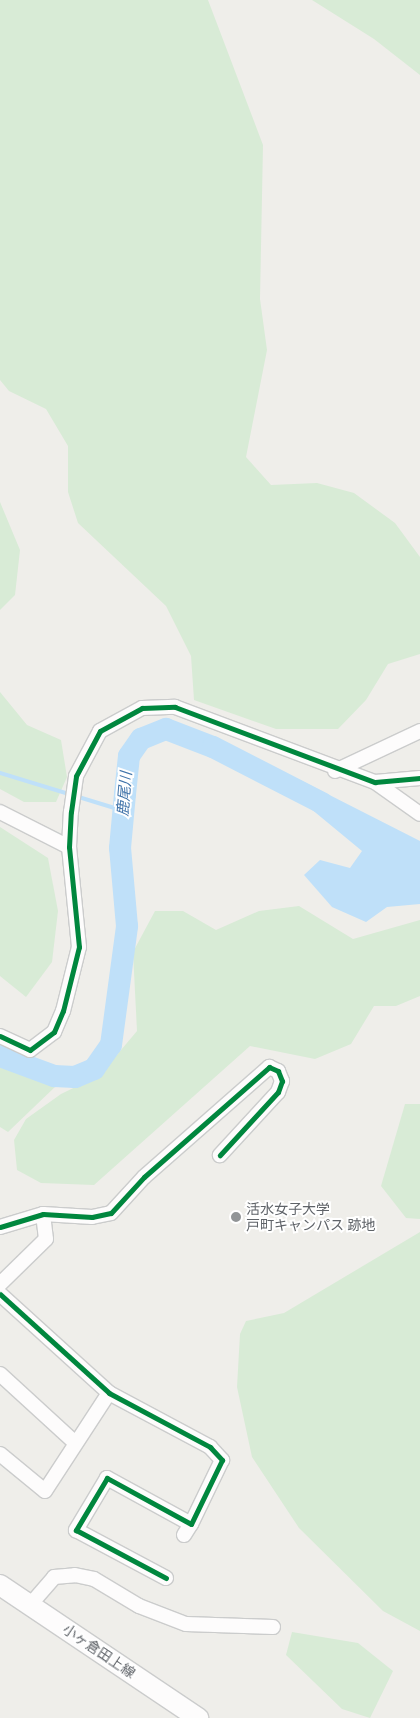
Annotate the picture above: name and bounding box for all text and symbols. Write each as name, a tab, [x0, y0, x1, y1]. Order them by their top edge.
water label: 鹿尾川	[114, 771, 136, 817]
place label: 活水女子大学 戸町キャンパス 跡地	[246, 1201, 375, 1234]
marker: 活水女子大学 戸町キャンパス 跡地	[230, 1211, 242, 1223]
street label: 小ヶ倉田上線	[59, 1621, 139, 1681]

